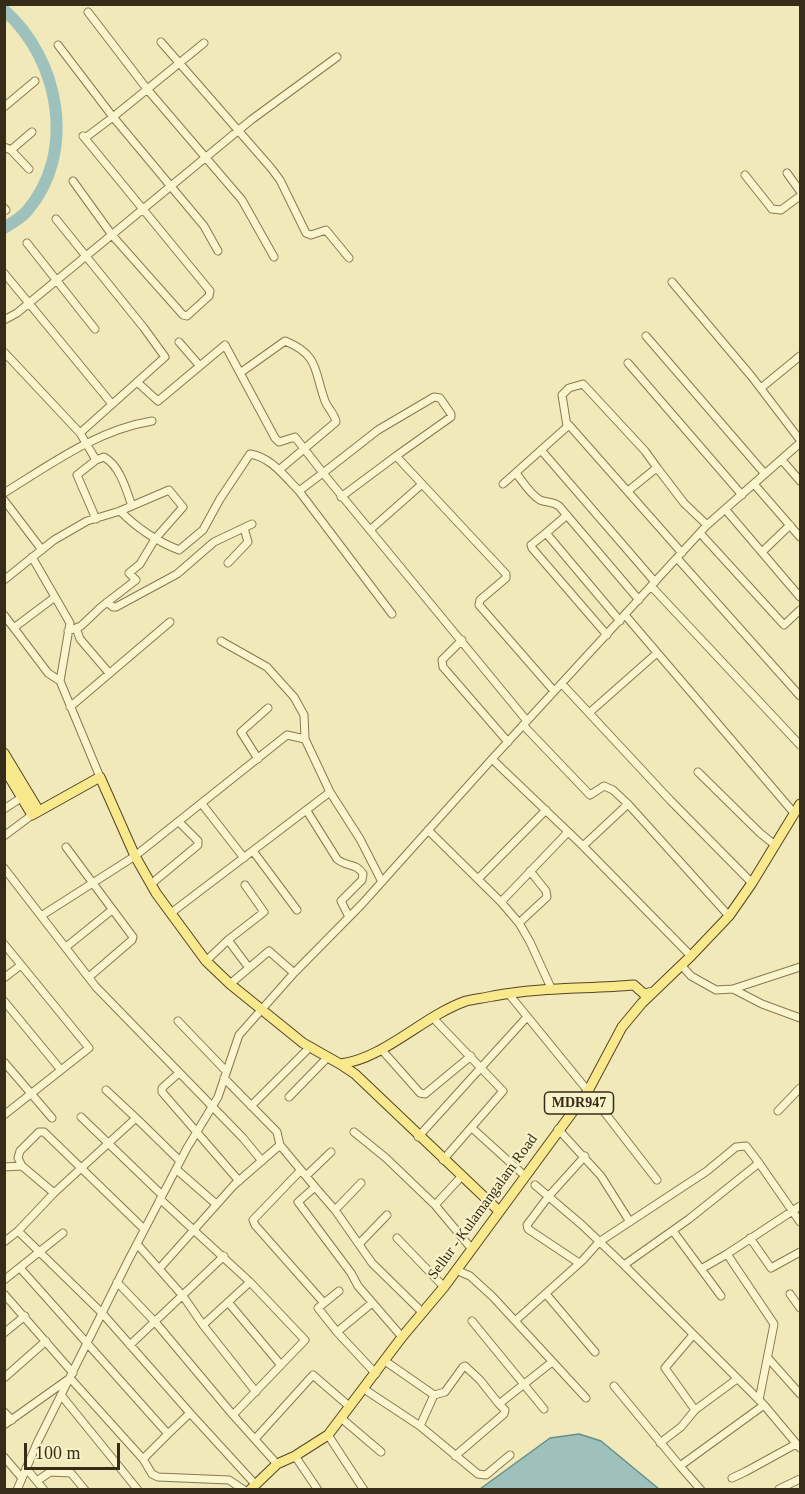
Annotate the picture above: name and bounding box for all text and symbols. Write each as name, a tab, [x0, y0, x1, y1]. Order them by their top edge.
road number: MDR947	[544, 1092, 614, 1114]
street label: Sellur - Kulamangalam Road	[424, 1131, 542, 1283]
scale bar	[27, 1431, 123, 1469]
text: 100 m	[35, 1443, 81, 1463]

